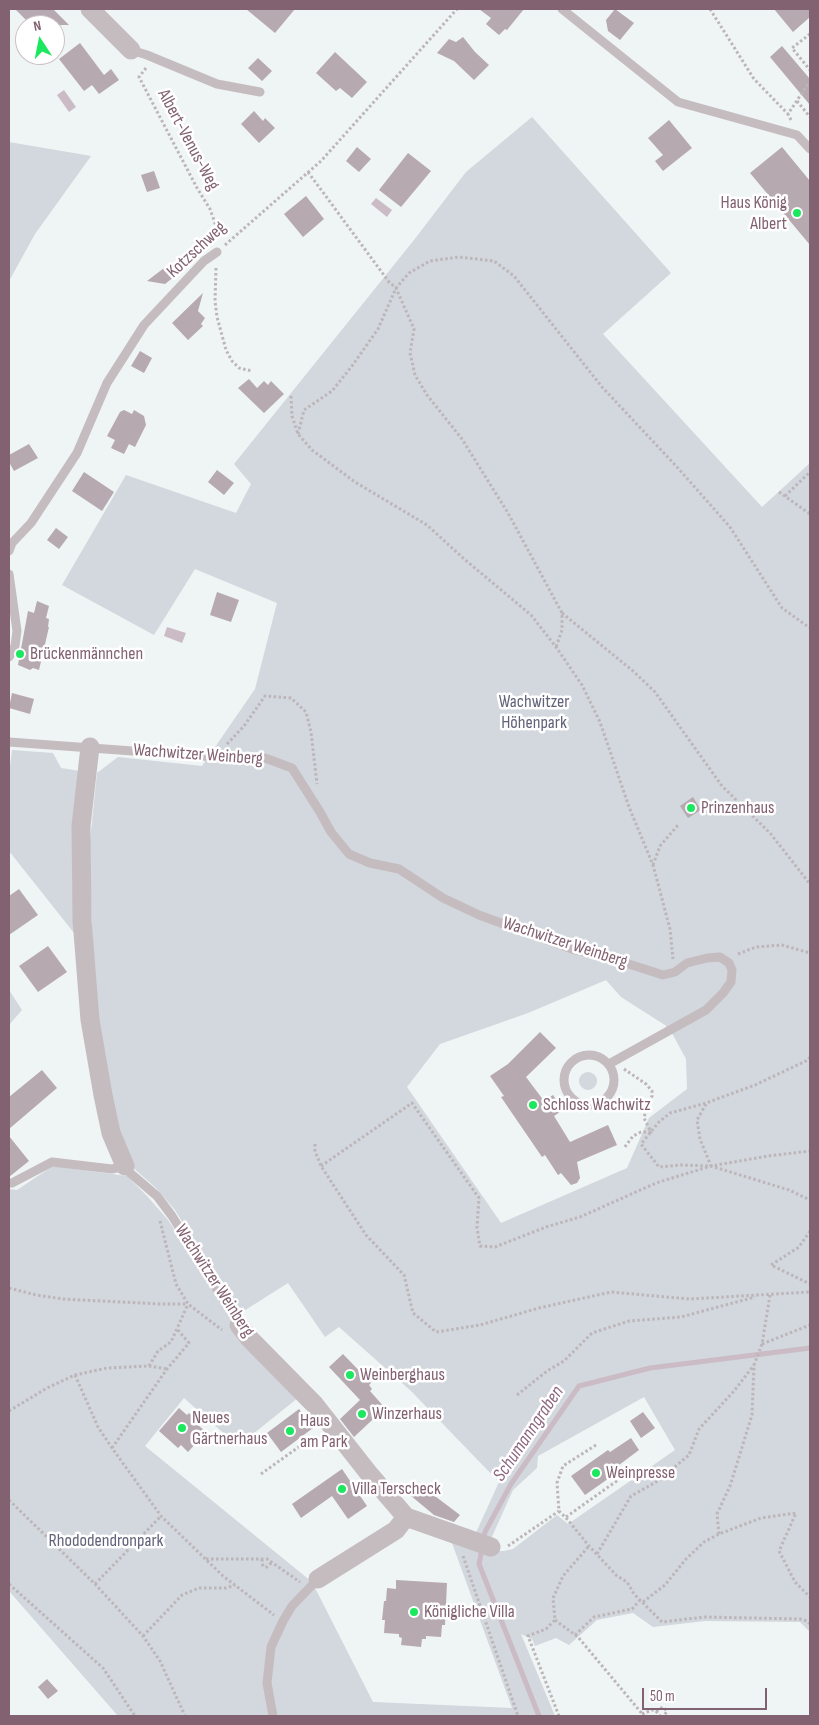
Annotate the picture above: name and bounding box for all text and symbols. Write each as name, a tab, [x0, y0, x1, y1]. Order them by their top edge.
north arrow	[15, 15, 65, 65]
text: N	[32, 17, 43, 35]
street label: Albert-Venus-Weg	[152, 86, 224, 194]
place label: Haus König Albert	[721, 192, 787, 234]
marker: Haus König Albert	[791, 207, 803, 219]
street label: Kotzschweg	[163, 217, 231, 283]
place label: Brückenmännchen	[30, 643, 143, 665]
marker: Brückenmännchen	[14, 648, 26, 660]
park label: Wachwitzer Höhenpark	[499, 691, 569, 734]
street label: Wachwitzer Weinberg	[132, 740, 264, 770]
place label: Prinzenhaus	[701, 797, 775, 819]
marker: Prinzenhaus	[685, 802, 697, 814]
street label: Wachwitzer Weinberg	[500, 913, 630, 973]
place label: Schloss Wachwitz	[543, 1094, 651, 1116]
marker: Schloss Wachwitz	[527, 1099, 539, 1111]
street label: Wachwitzer Weinberg	[170, 1221, 258, 1341]
place label: Weinberghaus	[360, 1364, 445, 1386]
marker: Weinberghaus	[344, 1369, 356, 1381]
water label: Schumanngraben	[489, 1382, 569, 1486]
place label: Winzerhaus	[372, 1403, 442, 1425]
place label: Neues Gärtnerhaus	[192, 1407, 267, 1450]
marker: Winzerhaus	[356, 1408, 368, 1420]
place label: Haus am Park	[300, 1410, 348, 1452]
marker: Neues Gärtnerhaus	[176, 1422, 188, 1434]
marker: Haus am Park	[284, 1425, 296, 1437]
place label: Weinpresse	[606, 1462, 675, 1484]
marker: Weinpresse	[590, 1467, 602, 1479]
place label: Villa Terscheck	[352, 1478, 441, 1500]
marker: Villa Terscheck	[336, 1483, 348, 1495]
park label: Rhododendronpark	[49, 1530, 163, 1552]
place label: Königliche Villa	[424, 1601, 515, 1623]
marker: Königliche Villa	[408, 1606, 420, 1618]
scale bar	[644, 1678, 769, 1710]
text: 50 m	[650, 1687, 675, 1706]

